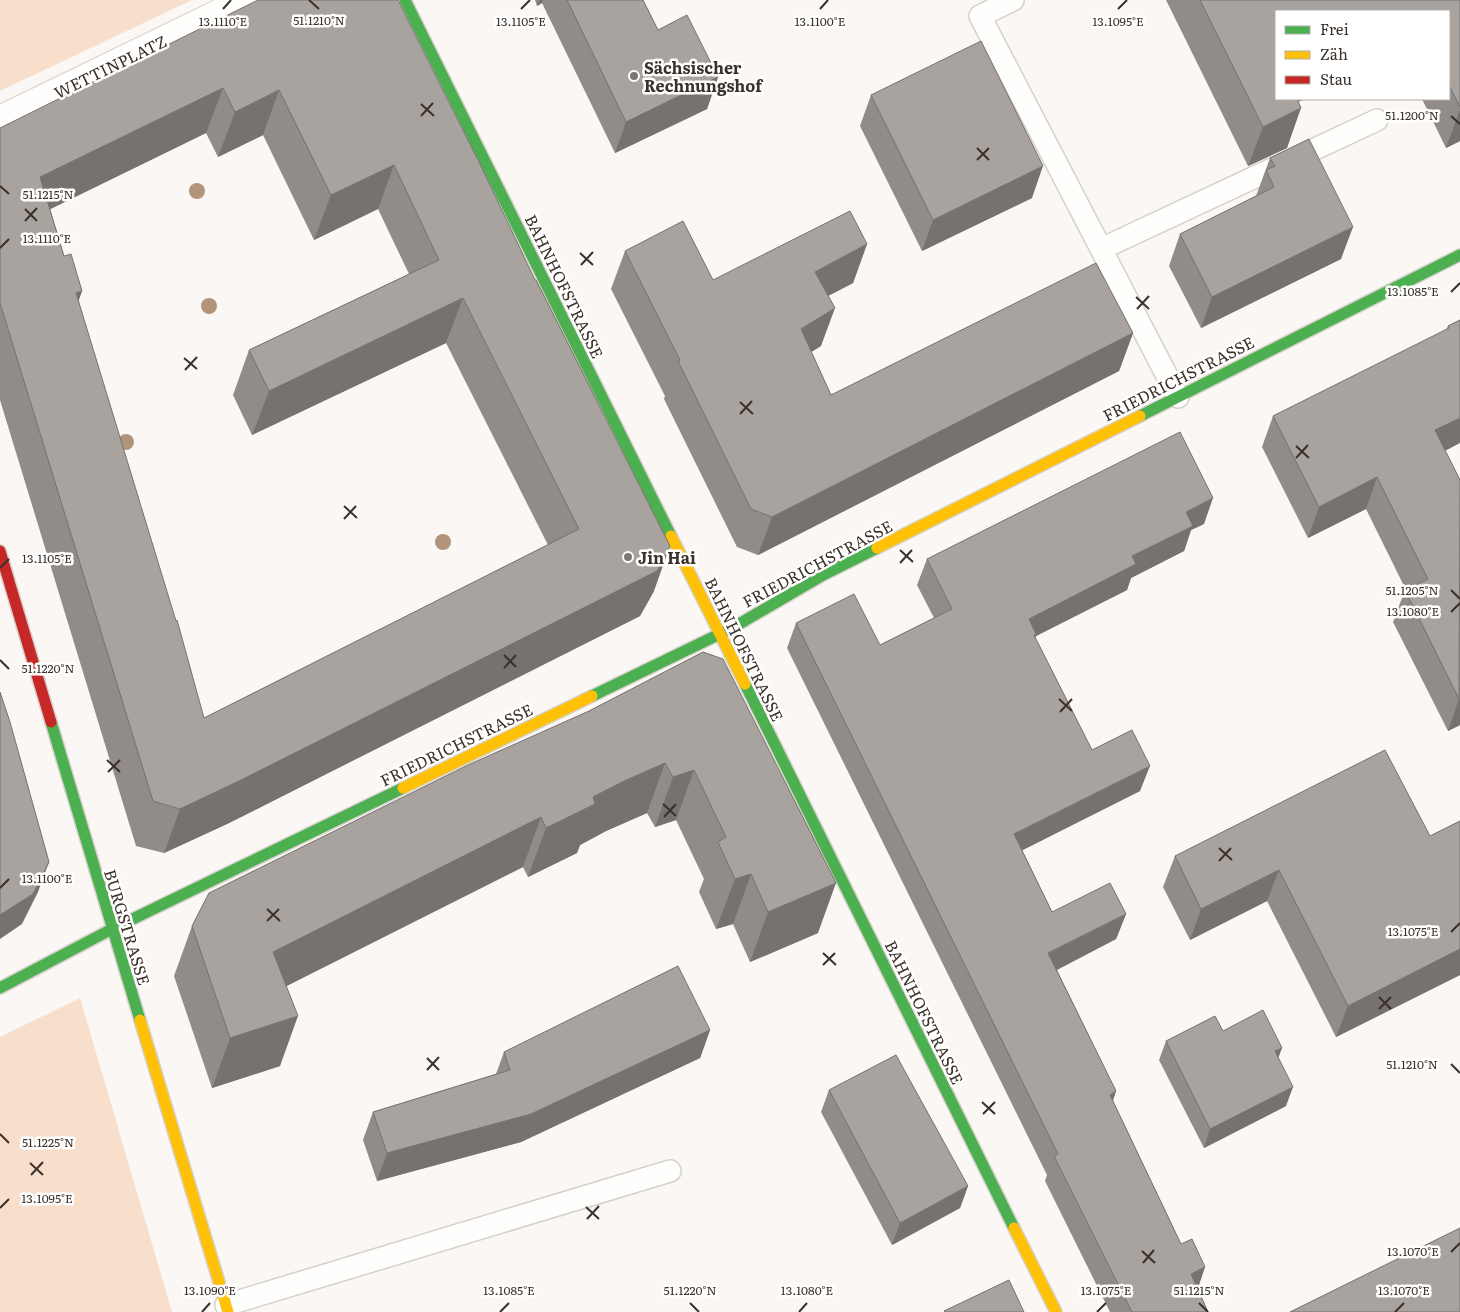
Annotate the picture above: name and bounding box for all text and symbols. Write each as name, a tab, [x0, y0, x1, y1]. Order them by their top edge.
legend	[1275, 10, 1450, 100]
text: 51.1210°N	[293, 11, 345, 29]
text: 13.1110°E	[199, 12, 248, 30]
text: 13.1105°E	[496, 12, 546, 30]
text: 13.1100°E	[795, 12, 846, 30]
text: 13.1095°E	[1092, 12, 1144, 30]
text: Frei	[1320, 17, 1349, 40]
street label: WETTINPLATZ	[50, 28, 170, 104]
text: Zäh	[1320, 42, 1348, 65]
place label: Sächsischer Rechnungshof	[644, 55, 764, 97]
text: Stau	[1320, 67, 1352, 90]
marker: Sächsischer Rechnungshof	[628, 70, 640, 82]
text: 51.1200°N	[1385, 106, 1439, 124]
text: 51.1215°N	[23, 185, 73, 203]
street label: BAHNHOFSTRASSE	[520, 210, 610, 362]
text: 13.1110°E	[23, 229, 72, 247]
text: 13.1085°E	[1387, 282, 1439, 300]
street label: FRIEDRICHSTRASSE	[1098, 329, 1258, 427]
street label: FRIEDRICHSTRASSE	[738, 513, 896, 613]
place label: Jin Hai	[638, 545, 696, 569]
text: 13.1105°E	[22, 549, 72, 567]
marker: Jin Hai	[622, 551, 634, 563]
street label: BAHNHOFSTRASSE	[700, 573, 790, 725]
text: 51.1205°N	[1386, 581, 1438, 599]
text: 13.1080°E	[1387, 602, 1440, 620]
text: 51.1220°N	[22, 659, 74, 677]
street label: FRIEDRICHSTRASSE	[376, 697, 536, 791]
street label: BURGSTRASSE	[99, 866, 157, 988]
text: 13.1100°E	[22, 869, 73, 887]
text: 13.1075°E	[1388, 922, 1439, 940]
street label: BAHNHOFSTRASSE	[880, 936, 970, 1088]
text: 51.1210°N	[1386, 1055, 1438, 1073]
text: 51.1225°N	[22, 1133, 74, 1151]
text: 13.1095°E	[21, 1189, 73, 1207]
text: 13.1070°E	[1387, 1242, 1439, 1260]
text: 13.1090°E	[184, 1281, 236, 1299]
text: 13.1085°E	[483, 1281, 535, 1299]
text: 51.1220°N	[664, 1281, 716, 1299]
text: 13.1080°E	[781, 1281, 834, 1299]
text: 13.1075°E	[1081, 1281, 1132, 1299]
text: 51.1215°N	[1174, 1281, 1224, 1299]
text: 13.1070°E	[1378, 1281, 1430, 1299]

